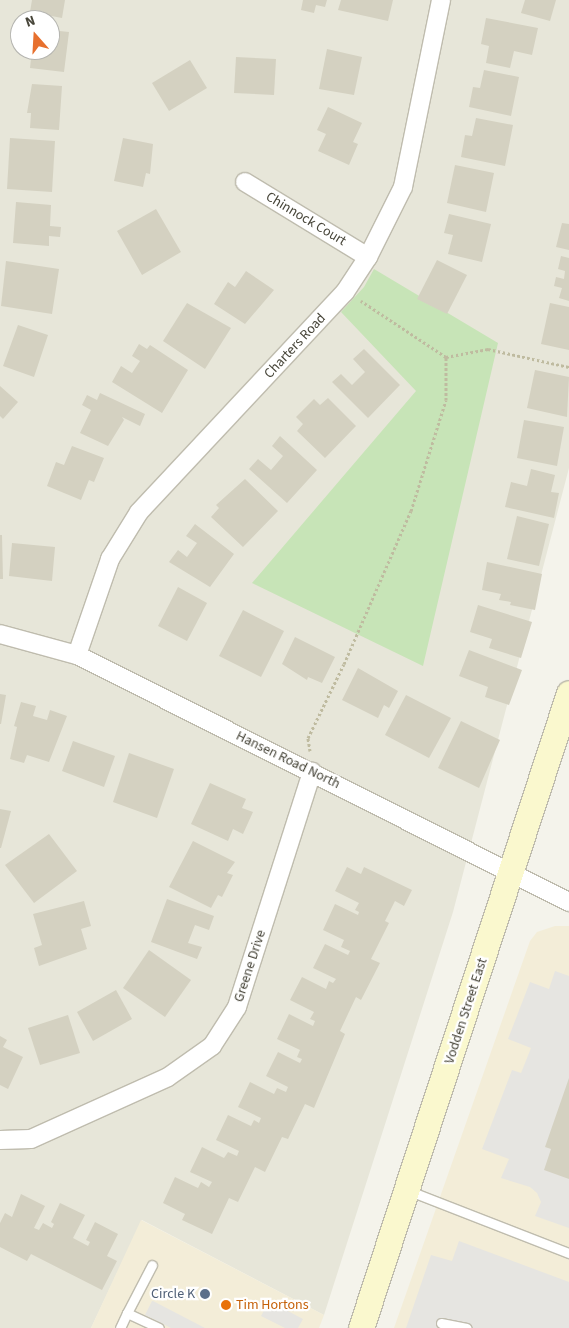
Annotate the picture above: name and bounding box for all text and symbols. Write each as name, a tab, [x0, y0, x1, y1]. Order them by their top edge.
north arrow	[10, 10, 60, 60]
text: N	[23, 11, 38, 33]
street label: Chinnock Court	[263, 188, 349, 250]
street label: Charters Road	[261, 310, 329, 382]
street label: Hansen Road North	[233, 728, 343, 792]
street label: Greene Drive	[230, 928, 270, 1004]
street label: Vodden Street East	[441, 956, 491, 1066]
place label: Circle K	[151, 1286, 195, 1302]
marker: Circle K	[199, 1288, 211, 1300]
place label: Tim Hortons	[236, 1297, 309, 1313]
marker: Tim Hortons	[220, 1299, 232, 1311]

